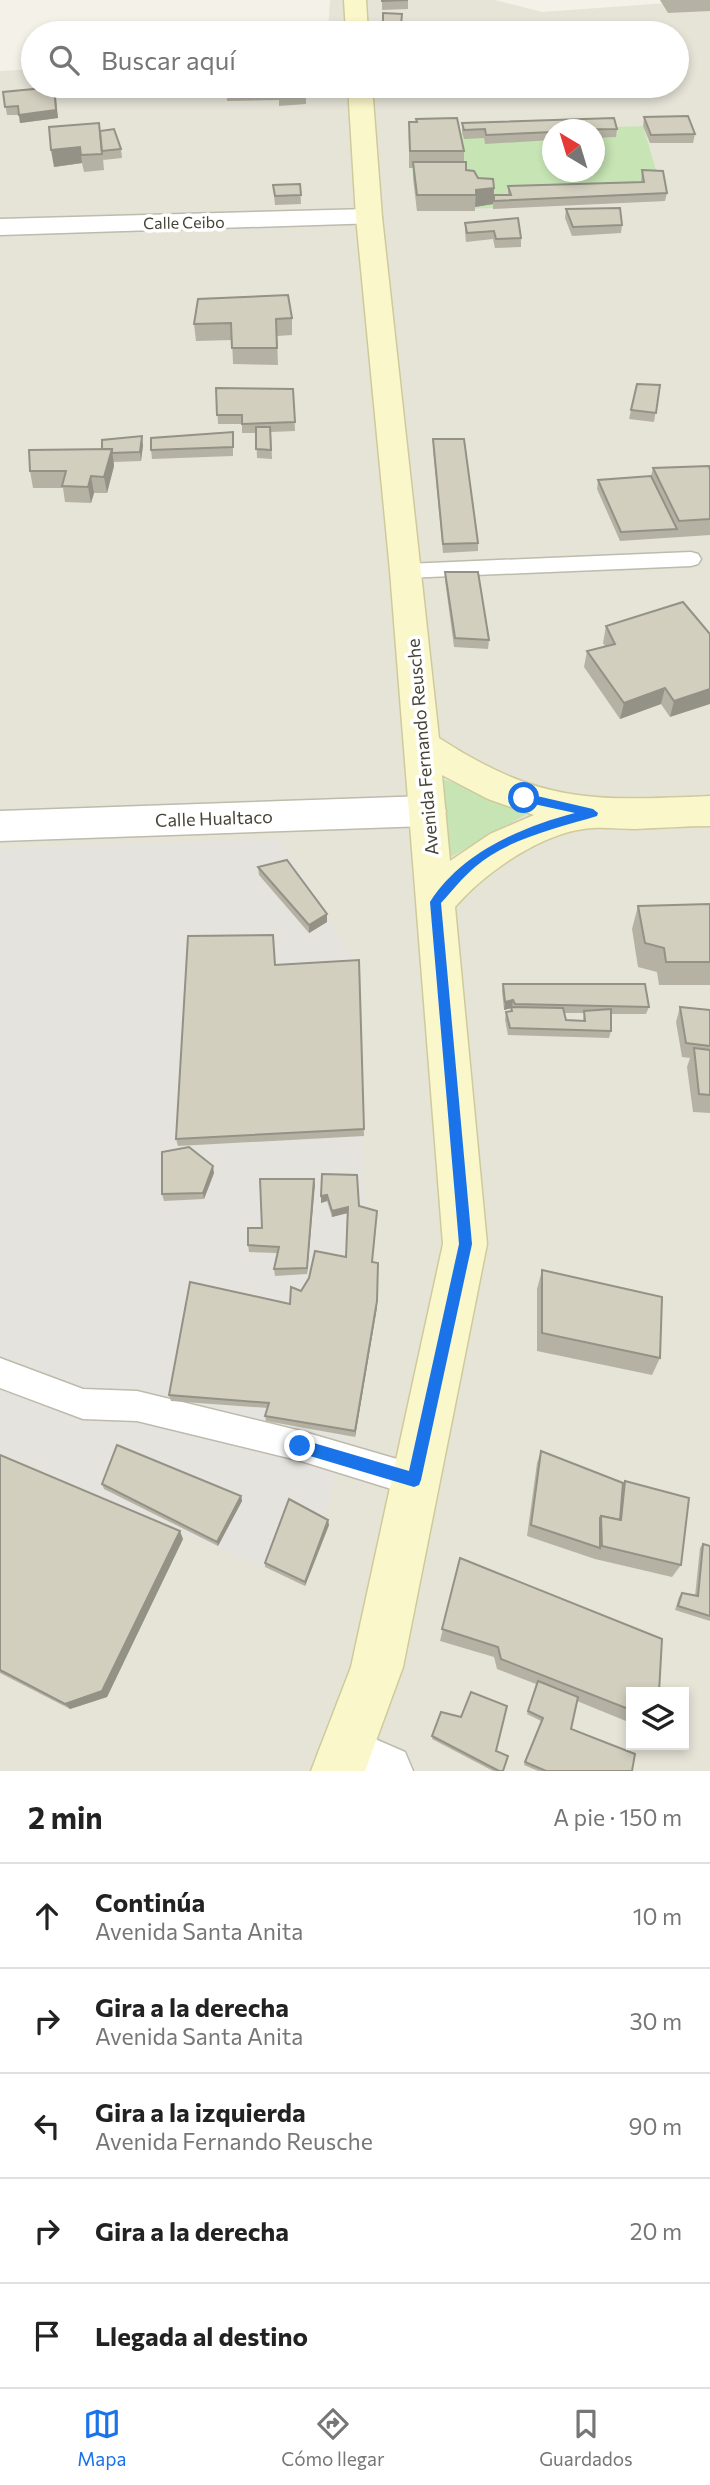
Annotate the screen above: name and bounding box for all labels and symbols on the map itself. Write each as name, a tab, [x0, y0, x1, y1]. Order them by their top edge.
north arrow	[542, 119, 605, 182]
street label: Calle Ceibo	[143, 212, 225, 232]
street label: Avenida Fernando Reusche	[402, 638, 442, 856]
route start	[508, 782, 539, 813]
street label: Calle Hualtaco	[155, 805, 273, 831]
route end	[284, 1430, 315, 1461]

